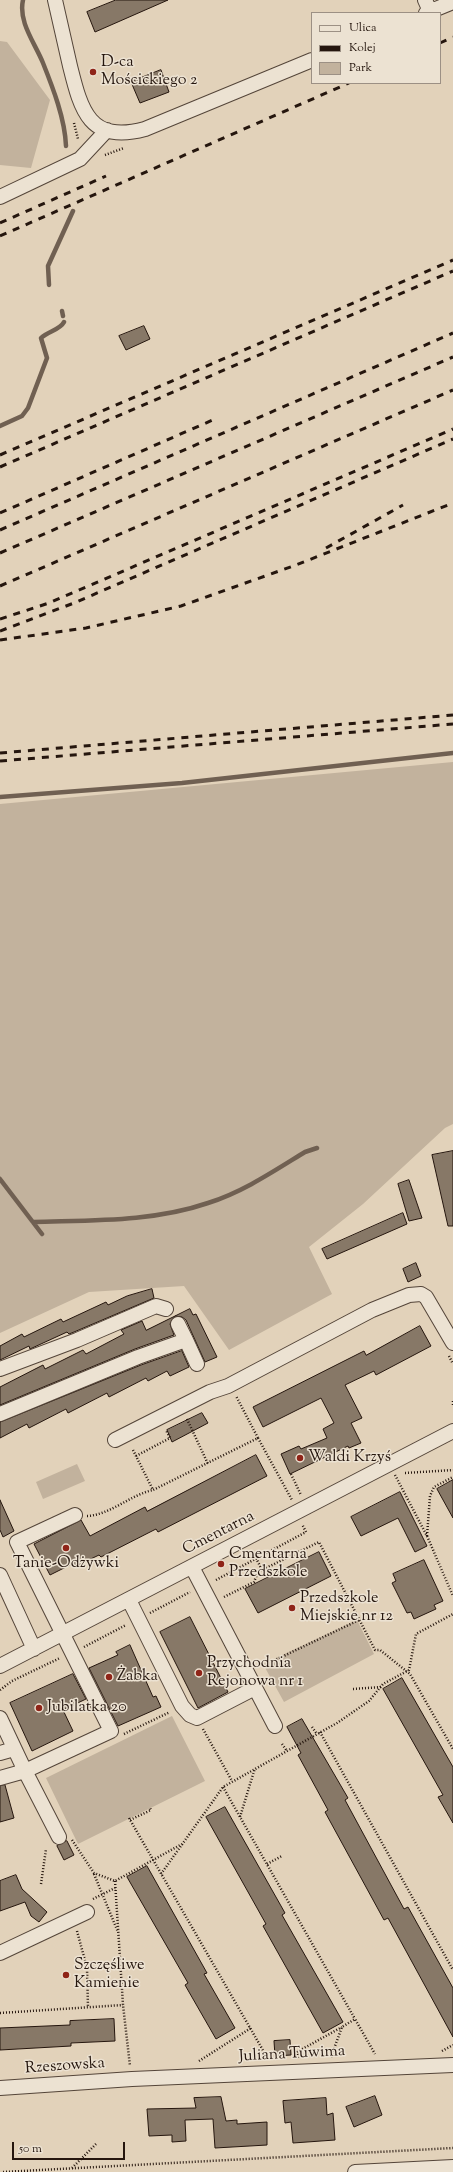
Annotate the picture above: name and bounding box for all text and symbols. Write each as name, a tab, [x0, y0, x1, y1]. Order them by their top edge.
legend	[311, 12, 441, 84]
text: Ulica	[349, 19, 376, 37]
text: Kolej	[349, 39, 376, 57]
place label: D-ca Mościckiego 2	[101, 53, 197, 91]
text: Park	[349, 59, 372, 77]
marker: D-ca Mościckiego 2	[88, 67, 98, 77]
place label: Waldi Krzyś	[308, 1448, 391, 1468]
marker: Waldi Krzyś	[295, 1453, 305, 1463]
street label: Cmentarna	[180, 1508, 258, 1560]
marker: Tanie-Odżywki	[61, 1543, 71, 1553]
place label: Cmentarna Przedszkole	[229, 1545, 308, 1583]
place label: Tanie-Odżywki	[13, 1554, 119, 1574]
marker: Cmentarna Przedszkole	[216, 1559, 226, 1569]
place label: Przedszkole Miejskie nr 12	[300, 1589, 393, 1627]
marker: Przedszkole Miejskie nr 12	[287, 1603, 297, 1613]
place label: Przychodnia Rejonowa nr 1	[207, 1654, 303, 1692]
place label: Żabka	[117, 1667, 158, 1687]
marker: Przychodnia Rejonowa nr 1	[194, 1668, 204, 1678]
marker: Żabka	[104, 1672, 114, 1682]
place label: Jubilatka 20	[47, 1698, 127, 1718]
marker: Jubilatka 20	[34, 1703, 44, 1713]
place label: Szczęśliwe Kamienie	[74, 1956, 144, 1994]
marker: Szczęśliwe Kamienie	[61, 1970, 71, 1980]
street label: Juliana Tuwima	[238, 2043, 346, 2067]
street label: Rzeszowska	[24, 2055, 106, 2079]
scale bar	[14, 2134, 127, 2160]
text: 50 m	[19, 2140, 42, 2158]

